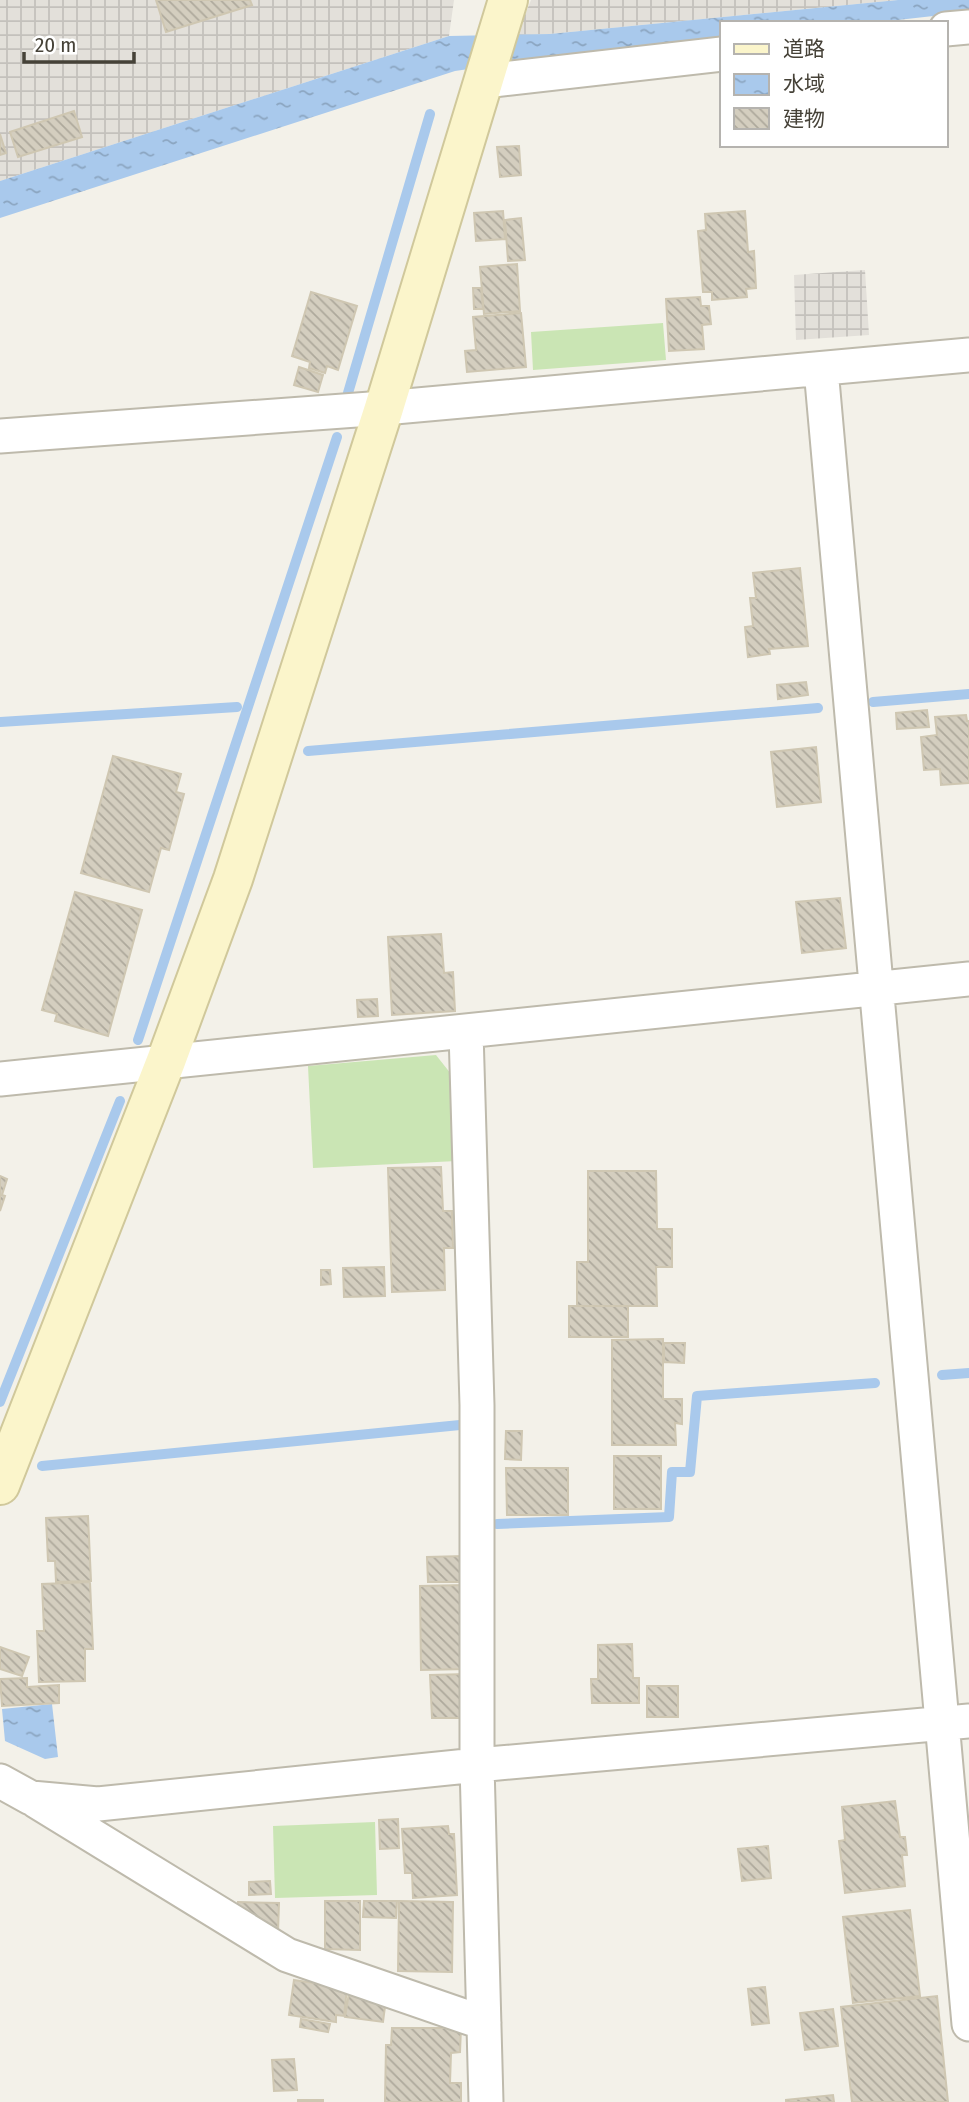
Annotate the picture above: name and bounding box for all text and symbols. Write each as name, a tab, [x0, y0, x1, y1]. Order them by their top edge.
scale bar	[24, 21, 135, 65]
legend	[720, 21, 948, 147]
text: 20 m	[35, 32, 76, 58]
text: 道路	[783, 36, 825, 62]
text: 水域	[783, 71, 825, 97]
text: 建物	[783, 106, 825, 132]

